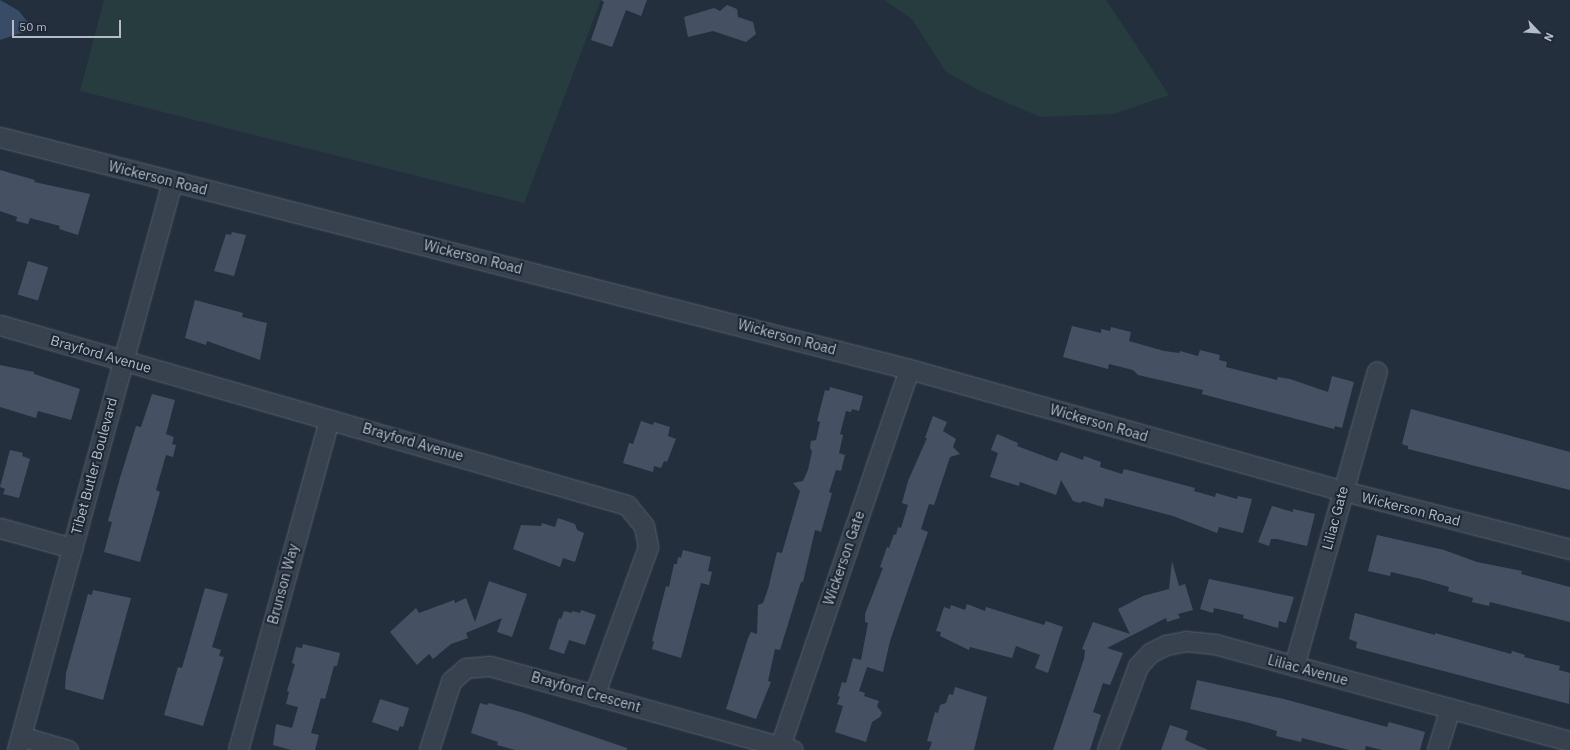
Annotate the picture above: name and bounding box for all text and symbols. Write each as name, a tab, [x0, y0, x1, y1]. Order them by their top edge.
scale bar	[14, 12, 123, 38]
north arrow	[1518, 12, 1558, 52]
text: 50 m	[19, 19, 47, 34]
text: N	[1541, 31, 1557, 44]
street label: Wickerson Road	[107, 158, 209, 198]
street label: Wickerson Road	[422, 237, 524, 277]
street label: Wickerson Road	[736, 316, 838, 358]
street label: Brayford Avenue	[49, 332, 153, 376]
street label: Tibet Butler Boulevard	[68, 396, 120, 536]
street label: Wickerson Road	[1048, 401, 1150, 445]
street label: Brayford Avenue	[361, 420, 465, 464]
street label: Liliac Gate	[1318, 484, 1352, 552]
street label: Wickerson Road	[1360, 489, 1462, 529]
street label: Wickerson Gate	[820, 509, 868, 607]
street label: Brunson Way	[264, 542, 302, 626]
street label: Liliac Avenue	[1266, 651, 1350, 689]
street label: Brayford Crescent	[529, 668, 643, 716]

